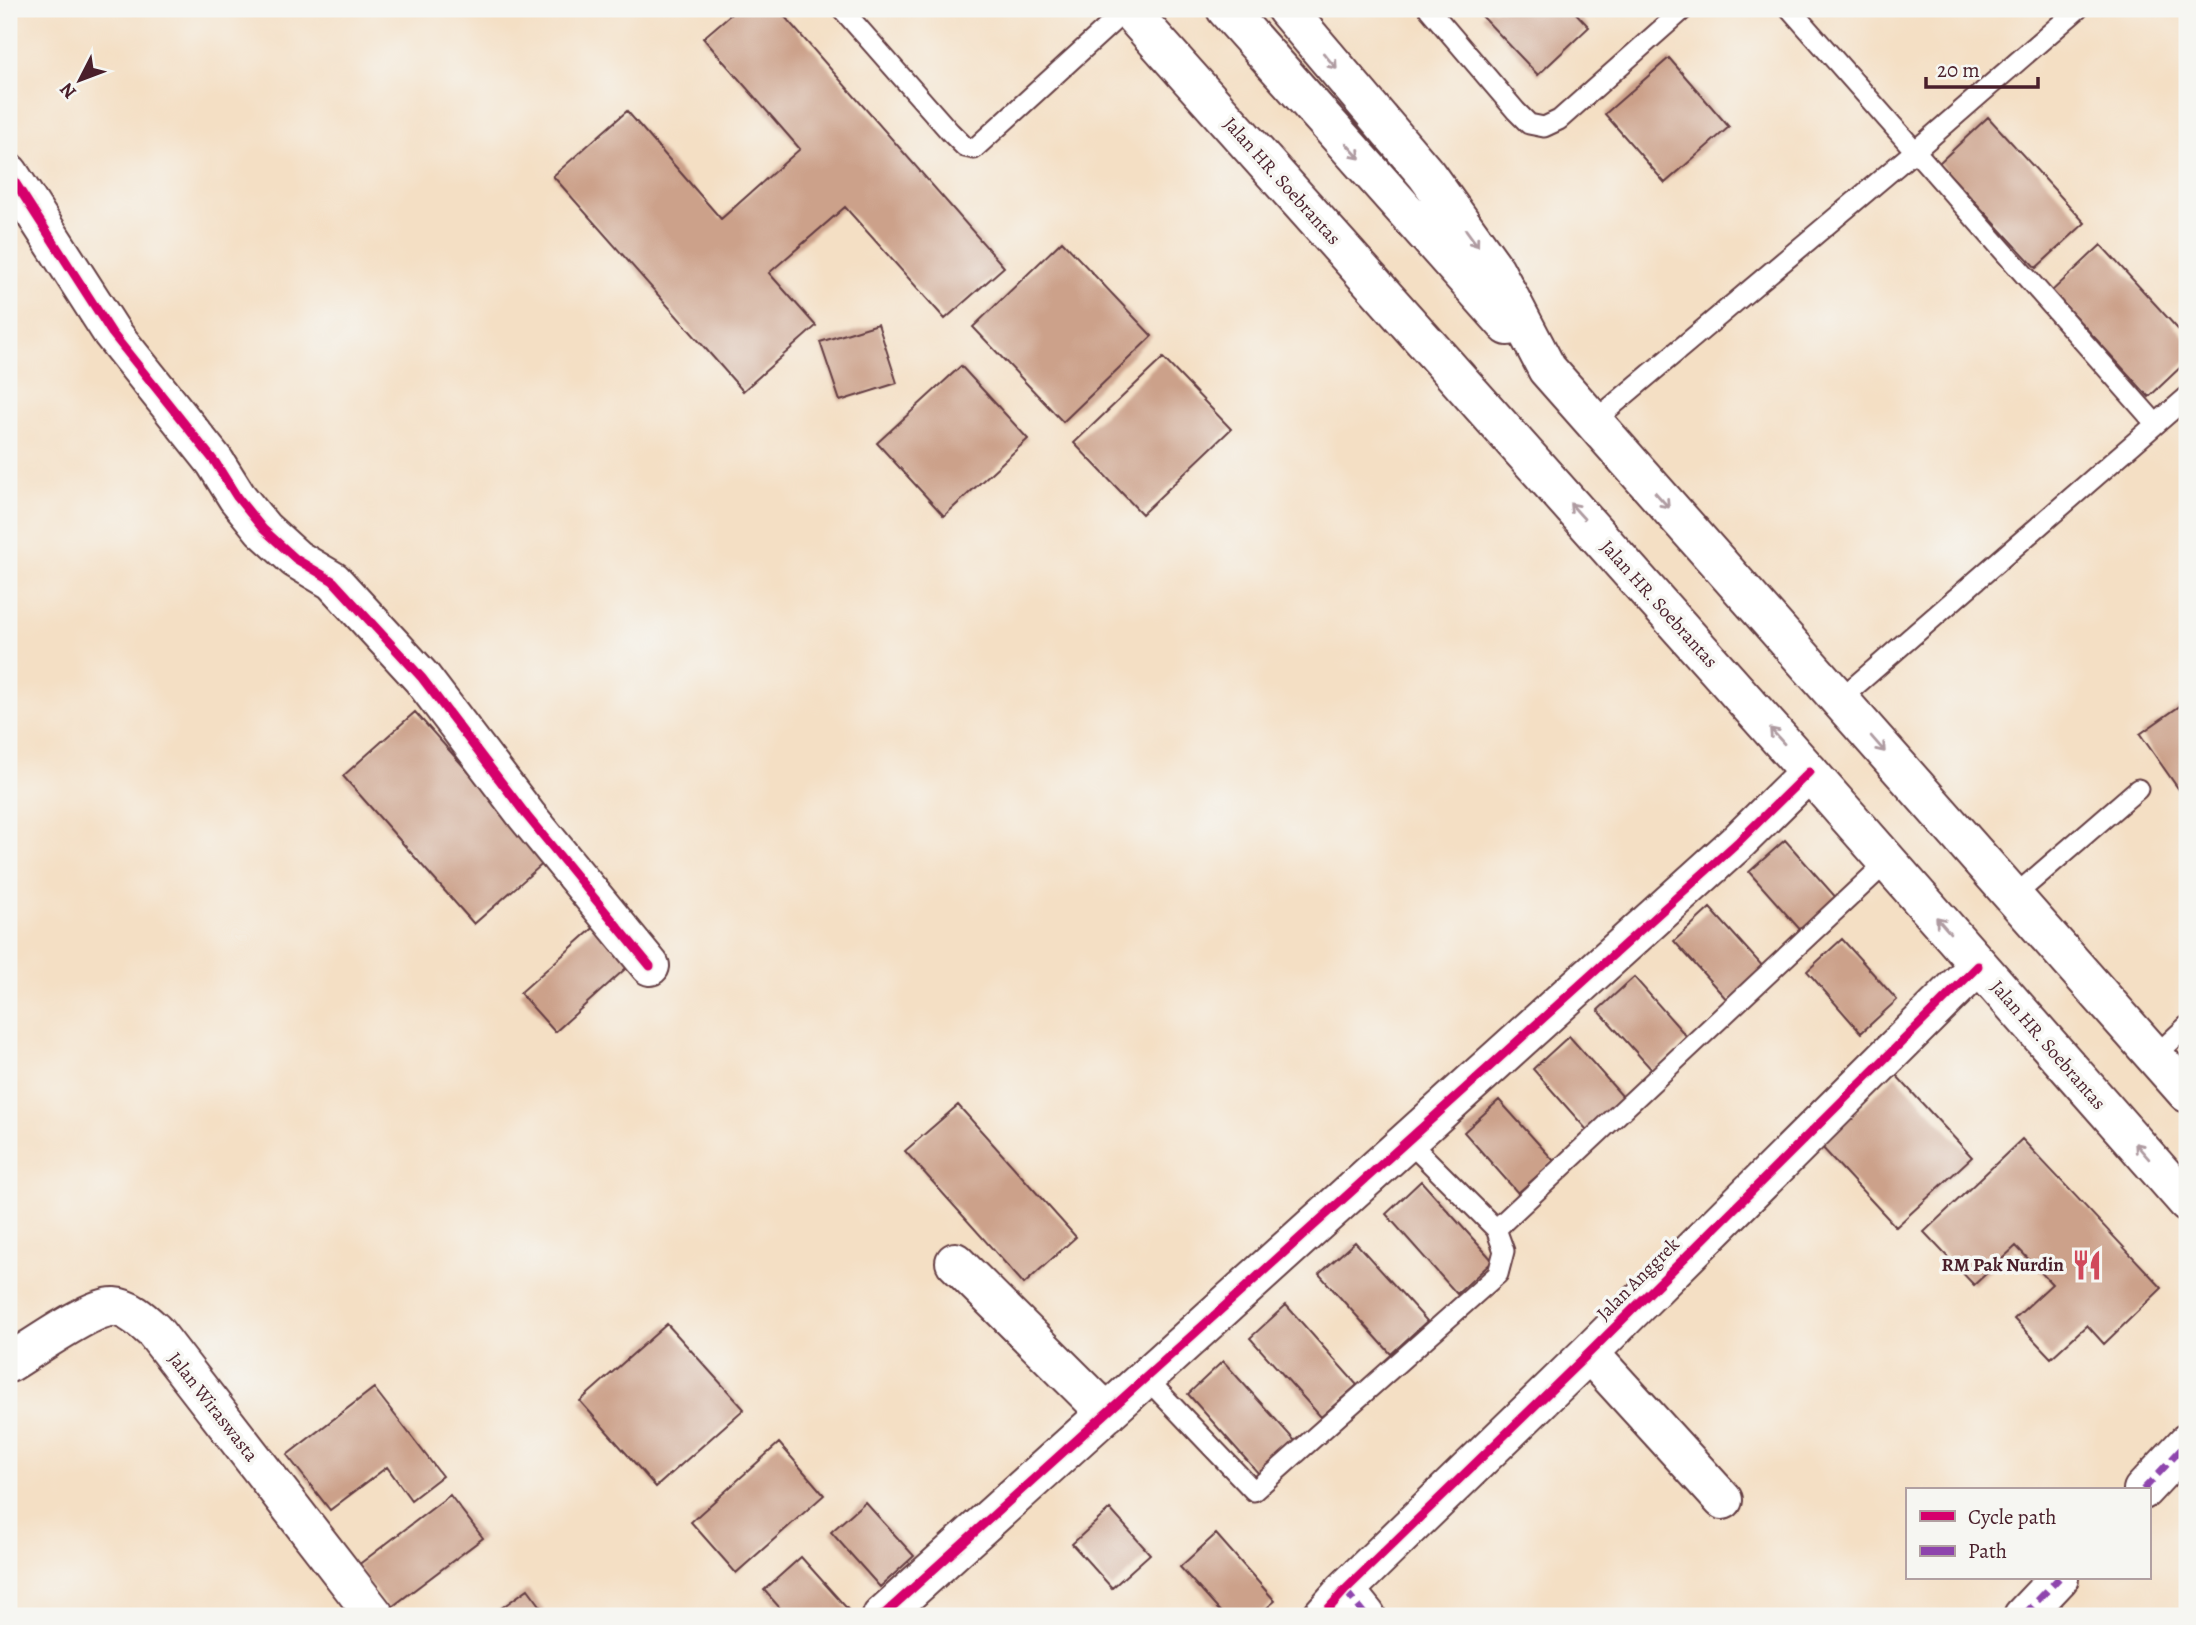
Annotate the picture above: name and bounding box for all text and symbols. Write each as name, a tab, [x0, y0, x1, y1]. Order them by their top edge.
north arrow	[46, 46, 116, 116]
scale bar	[1926, 46, 2038, 90]
one-way arrow	[1322, 52, 1338, 70]
text: 20 m	[1937, 56, 1980, 84]
text: N	[54, 77, 82, 105]
street label: Jalan HR. Soebrantas	[1218, 111, 1346, 251]
one-way arrow	[1345, 142, 1361, 160]
one-way arrow	[1465, 228, 1480, 247]
one-way arrow	[1654, 491, 1670, 509]
one-way arrow	[1568, 503, 1585, 520]
street label: Jalan HR. Soebrantas	[1595, 534, 1723, 674]
one-way arrow	[1769, 727, 1785, 745]
one-way arrow	[1870, 734, 1886, 752]
one-way arrow	[1935, 917, 1951, 935]
street label: Jalan HR. Soebrantas	[1984, 975, 2112, 1115]
one-way arrow	[2134, 1142, 2150, 1160]
street label: Jalan Anggrek	[1591, 1231, 1686, 1326]
restaurant icon: RM Pak Nurdin	[2070, 1248, 2104, 1282]
place label: RM Pak Nurdin	[1942, 1252, 2064, 1278]
street label: Jalan Wiraswasta	[162, 1347, 264, 1467]
legend	[1906, 1488, 2150, 1580]
text: Cycle path	[1968, 1503, 2057, 1531]
text: Path	[1968, 1537, 2007, 1565]

